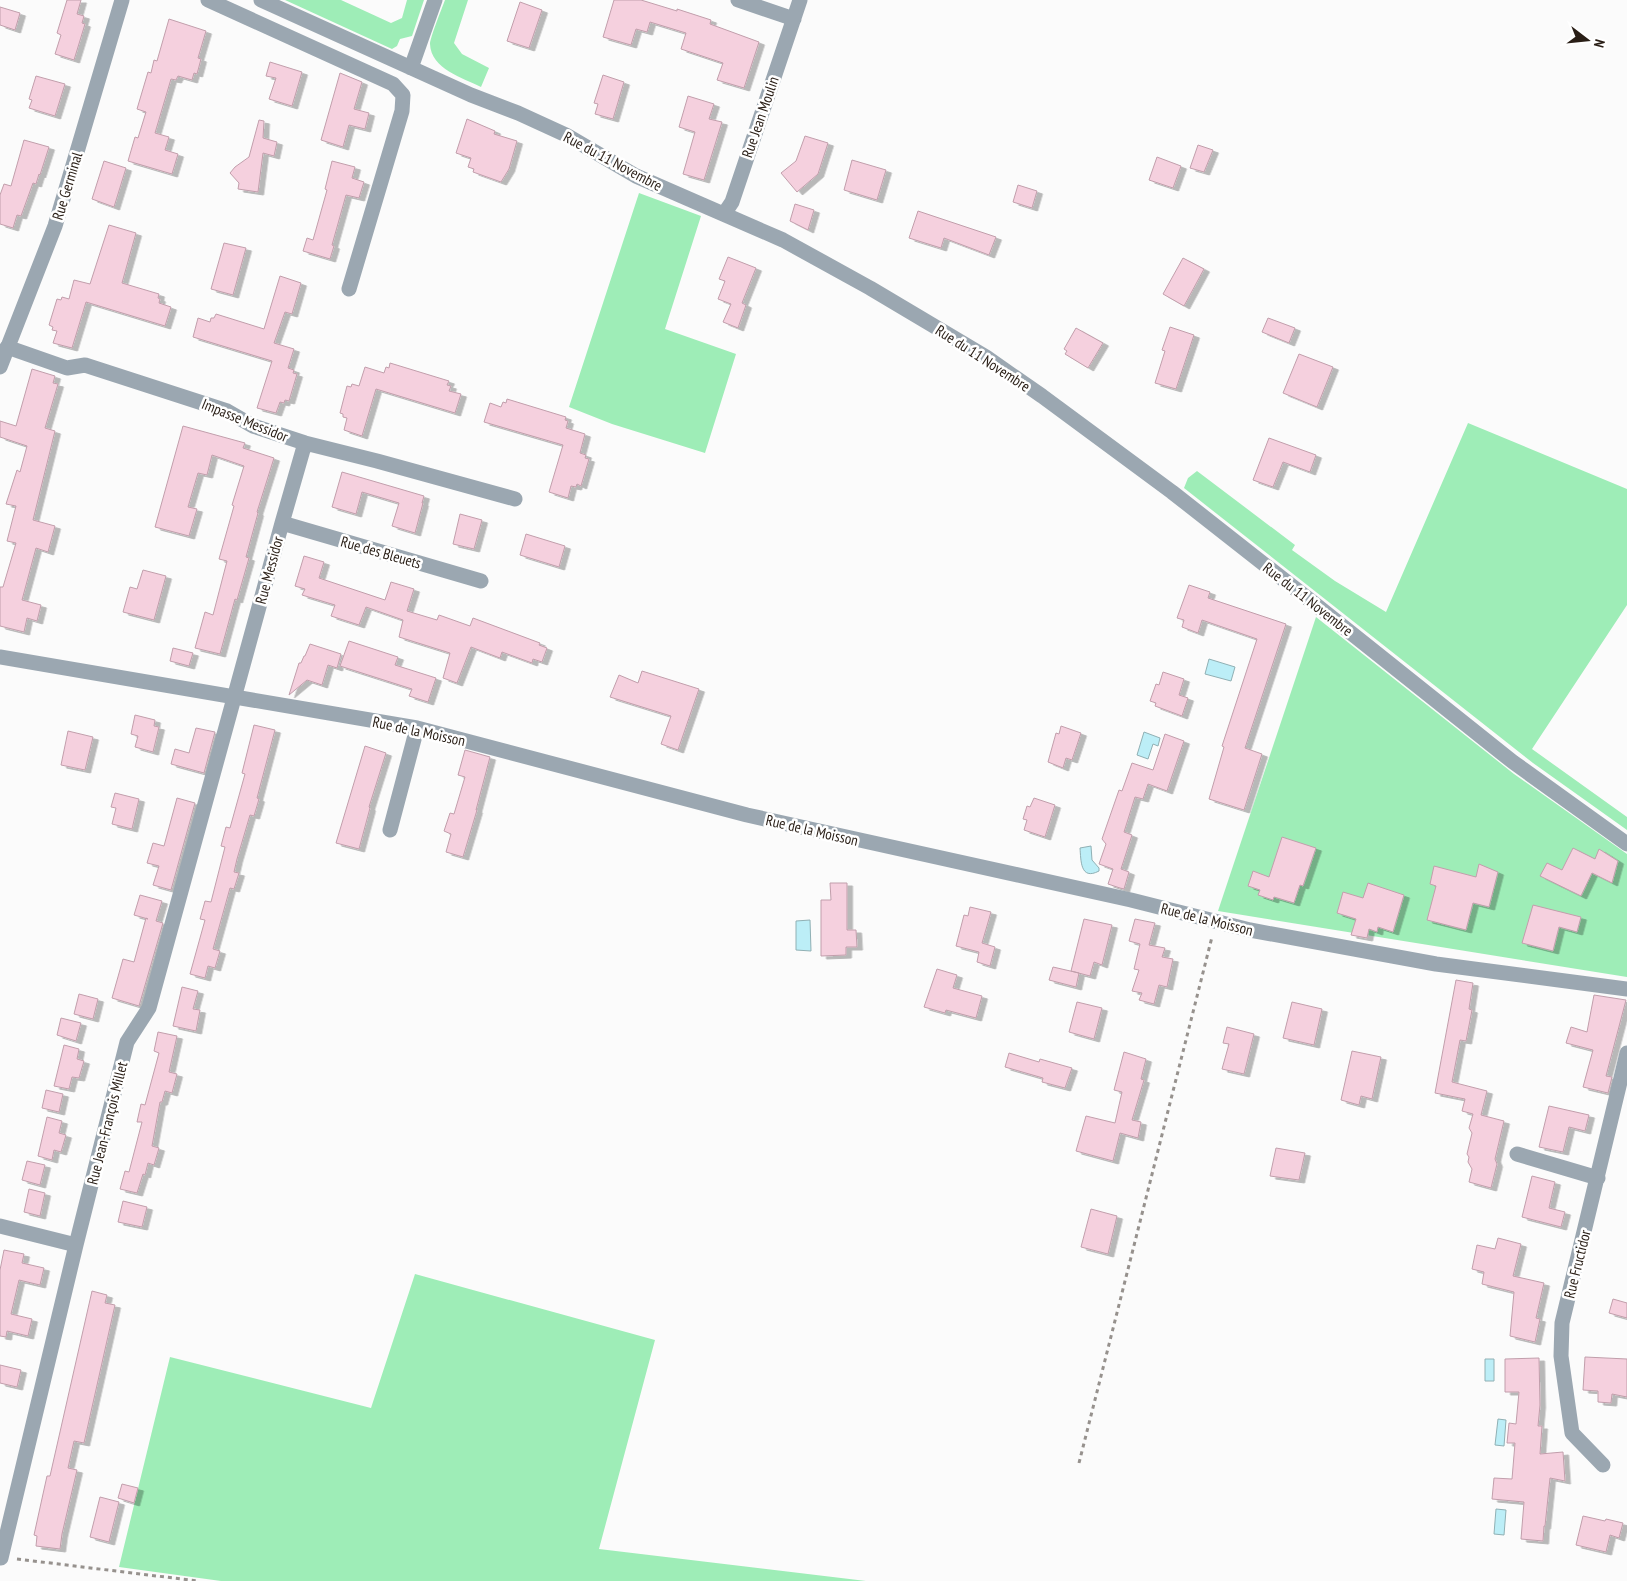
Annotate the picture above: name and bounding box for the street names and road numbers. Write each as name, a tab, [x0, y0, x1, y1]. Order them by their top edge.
street label: Rue Jean Moulin	[737, 74, 783, 160]
street label: Rue du 11 Novembre	[560, 127, 666, 195]
street label: Rue Germinal	[48, 149, 86, 222]
street label: Rue du 11 Novembre	[932, 320, 1034, 396]
street label: Impasse Messidor	[199, 394, 292, 446]
street label: Rue des Bleuets	[339, 531, 423, 573]
street label: Rue Messidor	[251, 533, 287, 606]
street label: Rue du 11 Novembre	[1259, 558, 1357, 640]
street label: Rue de la Moisson	[371, 712, 467, 750]
street label: Rue de la Moisson	[764, 810, 860, 850]
street label: Rue de la Moisson	[1159, 898, 1255, 940]
street label: Rue Jean-François Millet	[83, 1060, 131, 1186]
street label: Rue Fructidor	[1559, 1227, 1595, 1300]

